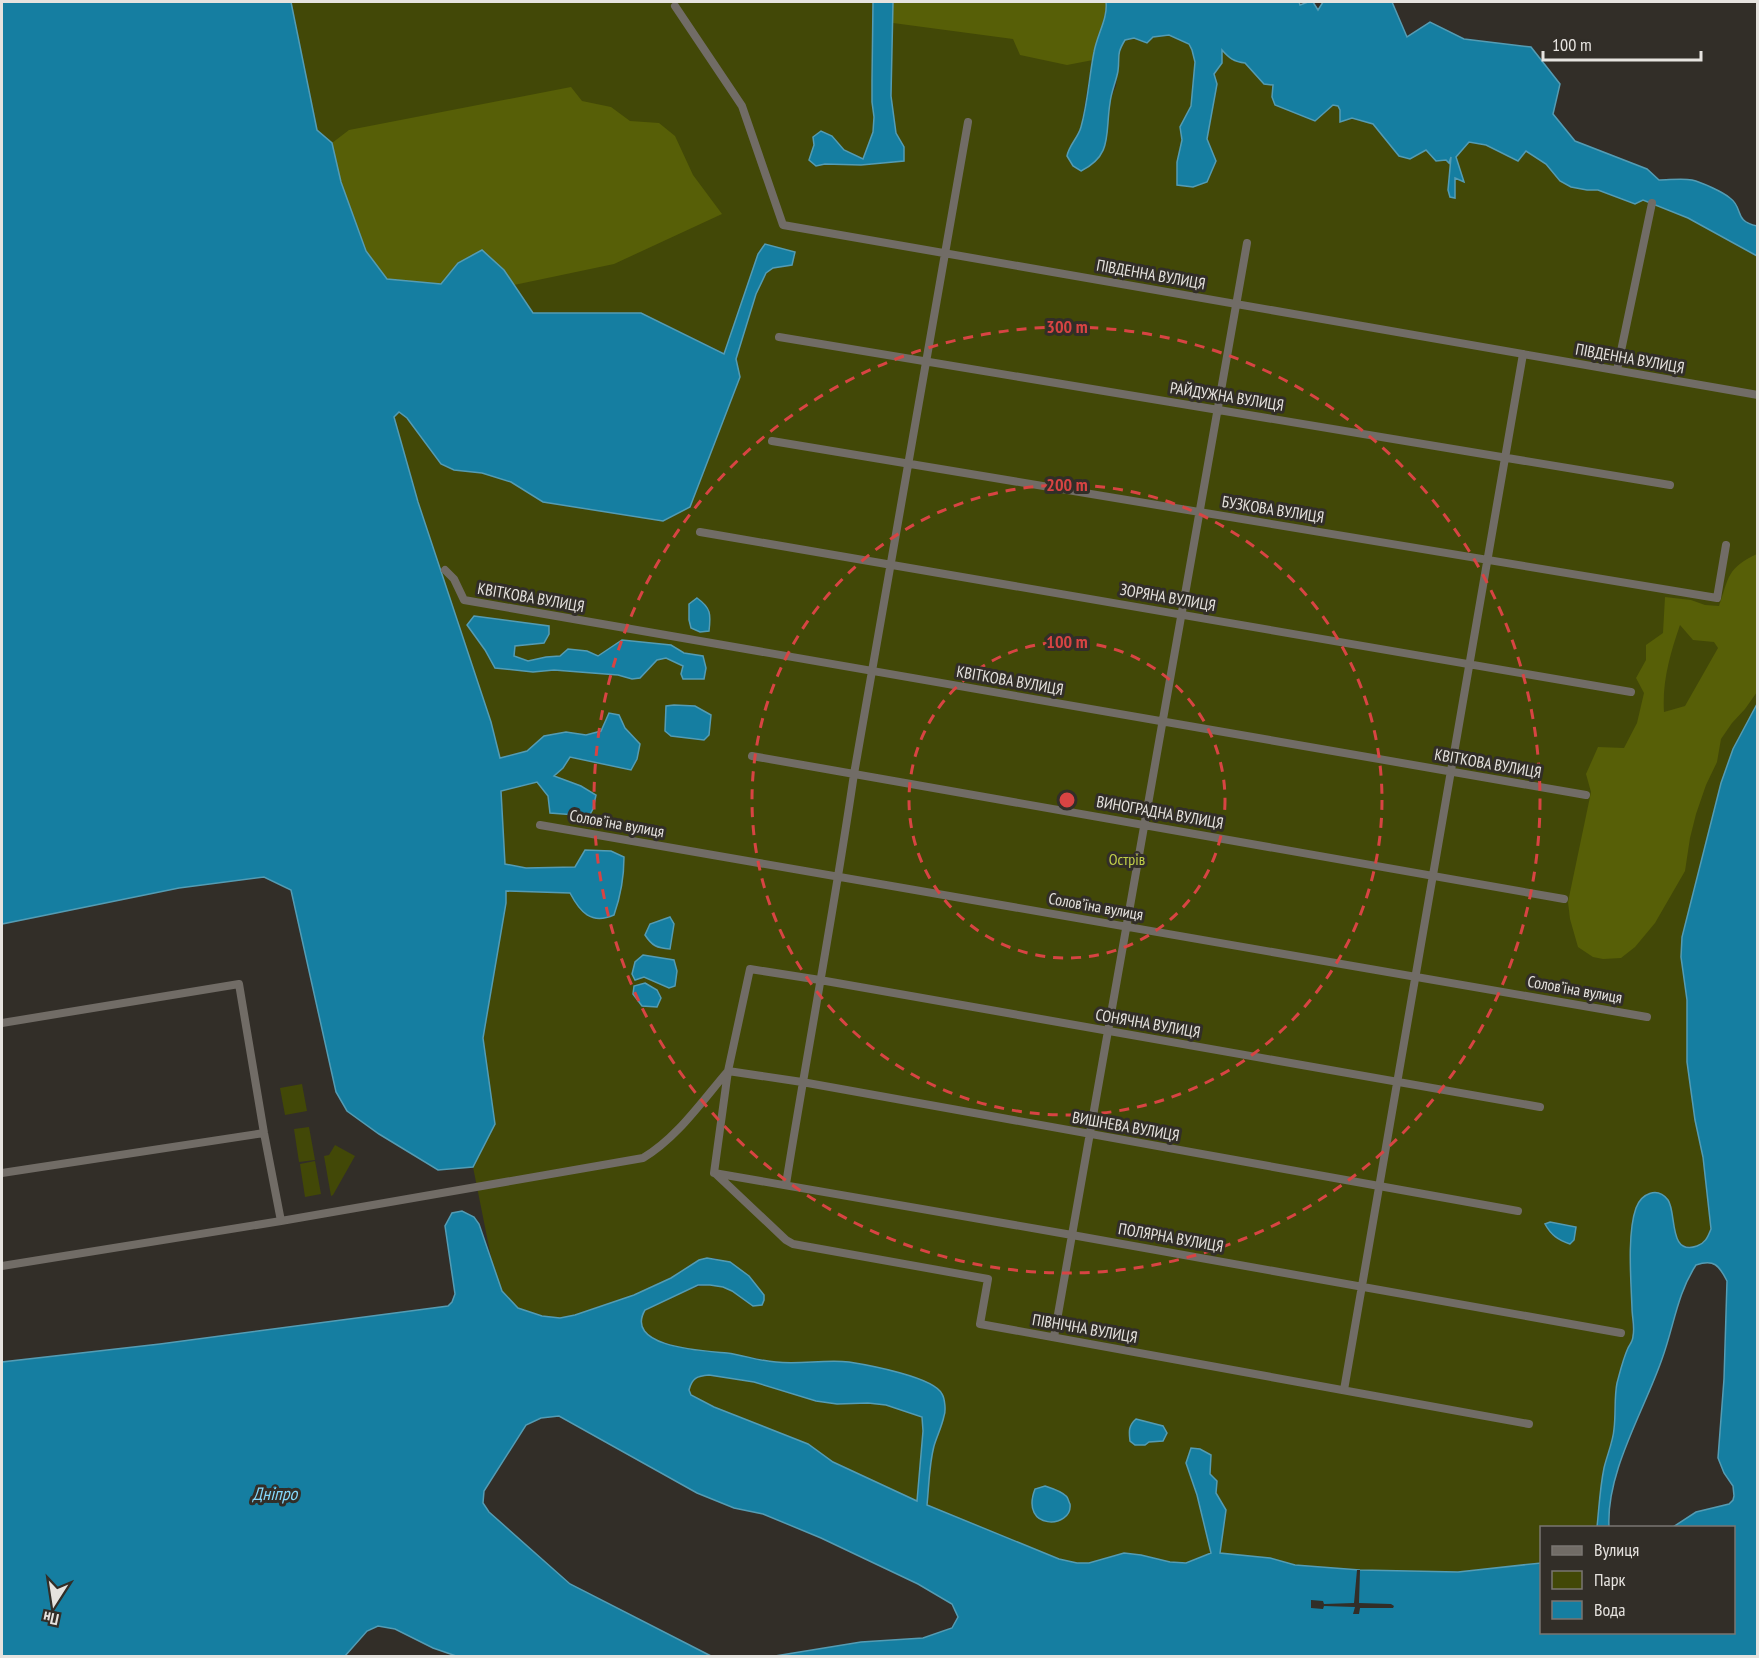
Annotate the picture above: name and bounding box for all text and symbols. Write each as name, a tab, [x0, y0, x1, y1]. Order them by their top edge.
scale bar	[1543, 24, 1700, 62]
text: 100 m	[1552, 33, 1592, 56]
street label: ПІВДЕННА ВУЛИЦЯ	[1095, 255, 1207, 293]
text: 300 m	[1046, 315, 1088, 338]
street label: ПІВДЕННА ВУЛИЦЯ	[1574, 339, 1686, 377]
street label: РАЙДУЖНА ВУЛИЦЯ	[1169, 377, 1285, 415]
text: 200 m	[1046, 473, 1088, 496]
street label: БУЗКОВА ВУЛИЦЯ	[1221, 491, 1325, 527]
street label: КВІТКОВА ВУЛИЦЯ	[476, 578, 586, 616]
street label: ЗОРЯНА ВУЛИЦЯ	[1119, 579, 1217, 615]
text: 100 m	[1046, 630, 1088, 653]
street label: КВІТКОВА ВУЛИЦЯ	[955, 661, 1065, 699]
street label: КВІТКОВА ВУЛИЦЯ	[1433, 744, 1543, 782]
centre of rings	[1057, 790, 1077, 810]
street label: ВИНОГРАДНА ВУЛИЦЯ	[1095, 791, 1225, 833]
street label: Соловʼїна вулиця	[568, 805, 666, 841]
park label: Острів	[1109, 849, 1145, 869]
street label: Соловʼїна вулиця	[1047, 888, 1145, 924]
street label: Соловʼїна вулиця	[1526, 971, 1624, 1007]
street label: СОНЯЧНА ВУЛИЦЯ	[1094, 1004, 1202, 1042]
street label: ВИШНЕВА ВУЛИЦЯ	[1071, 1107, 1181, 1145]
street label: ПОЛЯРНА ВУЛИЦЯ	[1117, 1218, 1225, 1256]
street label: ПІВНІЧНА ВУЛИЦЯ	[1031, 1309, 1139, 1347]
water label: Дніпро	[252, 1482, 299, 1505]
legend	[1540, 1526, 1735, 1634]
text: Вулиця	[1594, 1538, 1639, 1561]
text: Парк	[1594, 1568, 1625, 1591]
north arrow	[24, 1574, 84, 1634]
text: Вода	[1594, 1598, 1625, 1621]
text: Пн	[41, 1607, 61, 1630]

